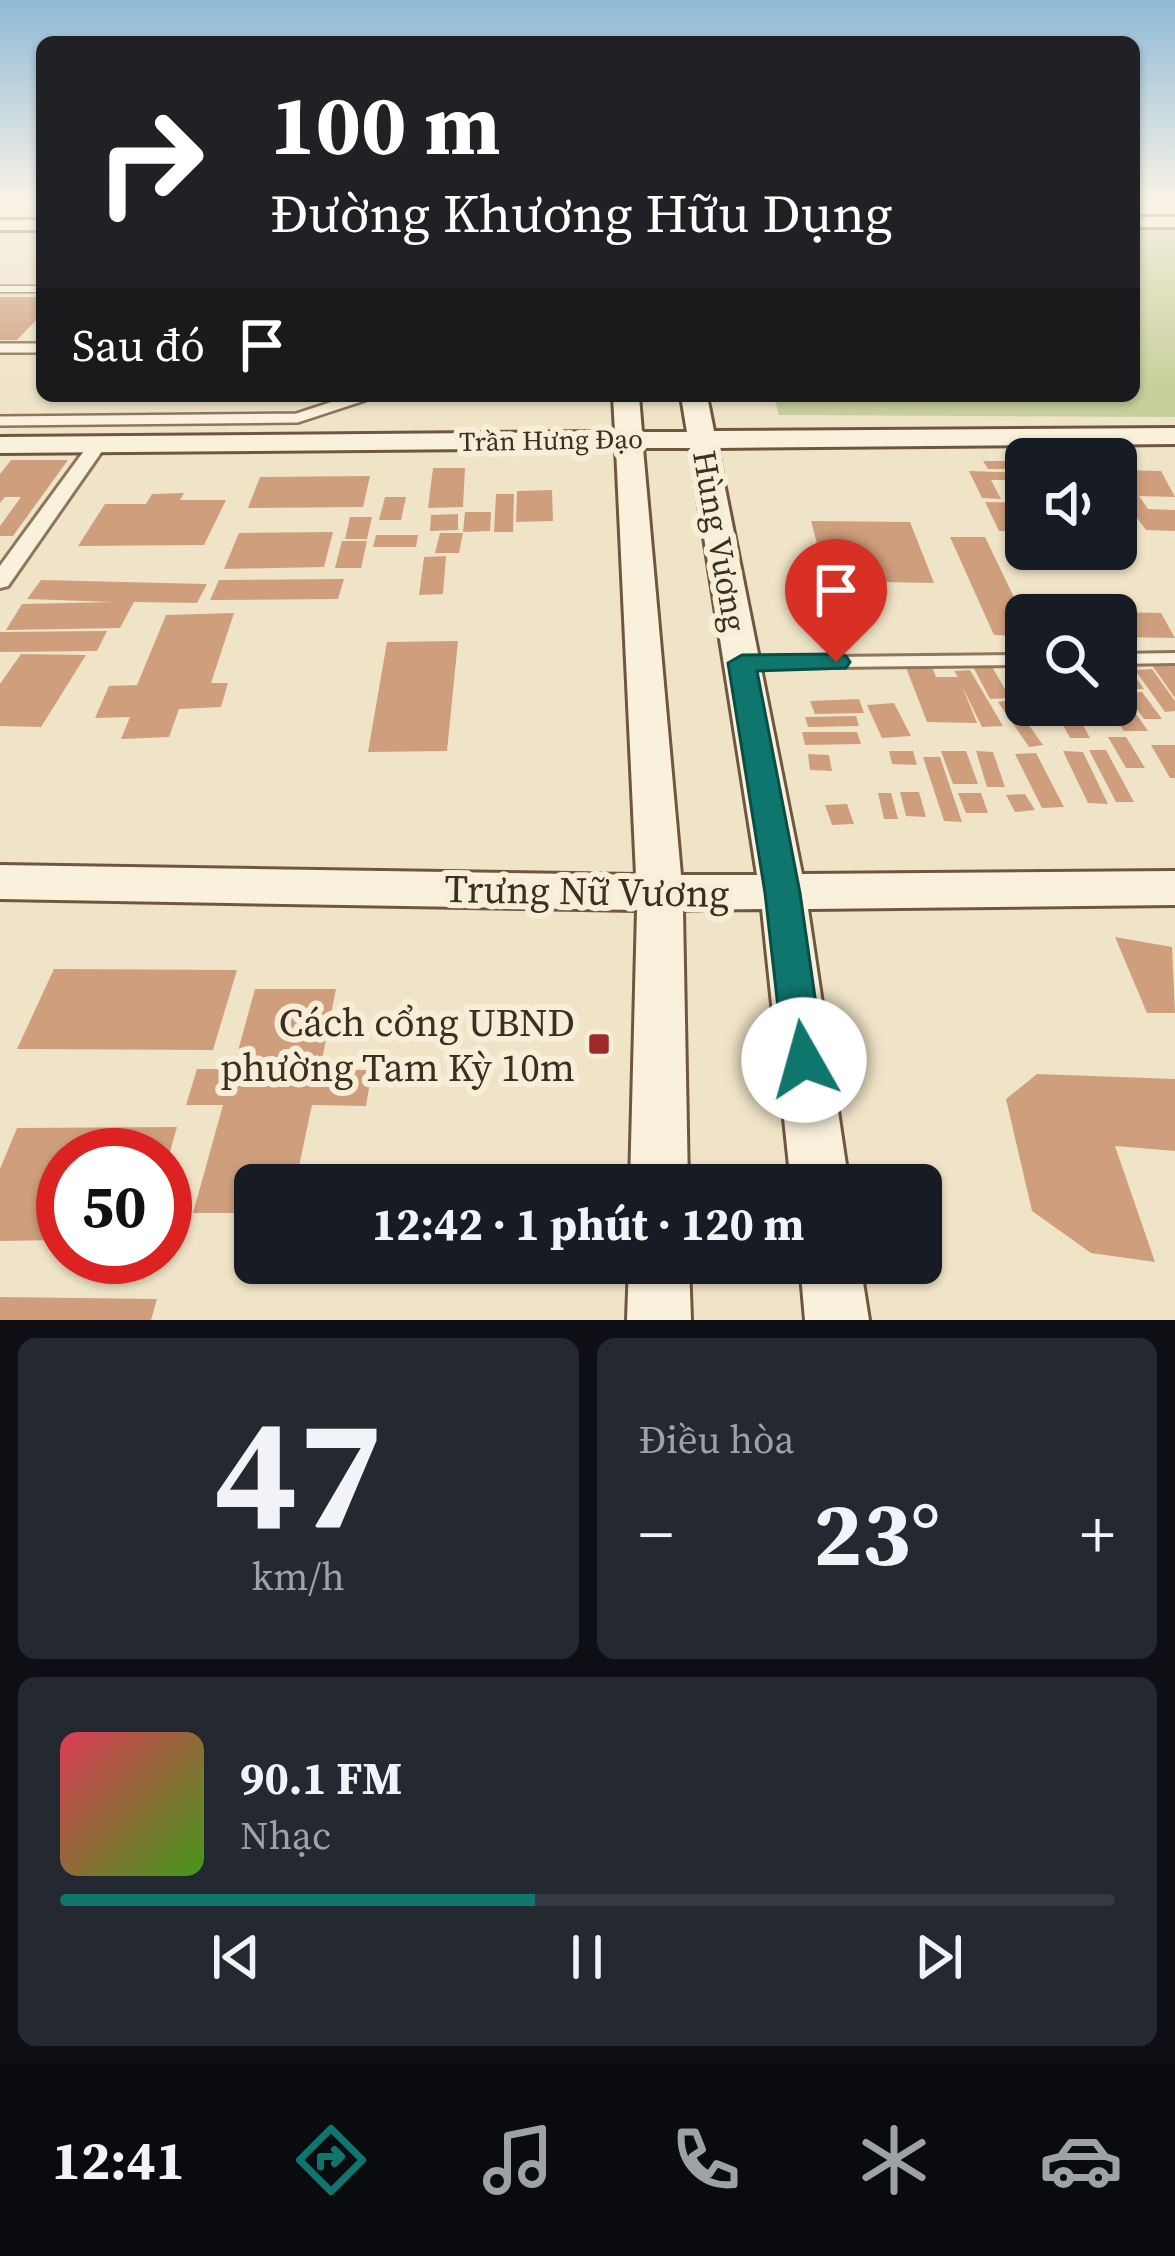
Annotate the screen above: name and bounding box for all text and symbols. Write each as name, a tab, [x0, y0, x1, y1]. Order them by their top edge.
text: 100 m	[270, 67, 501, 182]
icon: right	[72, 84, 228, 240]
text: Đường Khương Hữu Dụng	[270, 176, 893, 250]
icon: arrive	[229, 312, 295, 378]
text: Sau đó	[72, 314, 205, 376]
street label: Trần Hưng Đạo	[459, 420, 643, 460]
map controls	[1005, 438, 1137, 726]
button: sound	[1005, 438, 1137, 570]
street label: Hùng Vương	[682, 447, 758, 635]
pin	[785, 539, 887, 662]
icon: arrive	[803, 557, 869, 623]
button: search	[1005, 594, 1137, 726]
street label: Trưng Nữ Vương	[444, 862, 730, 920]
place label: Cách cổng UBND phường Tam Kỳ 10m	[220, 996, 575, 1094]
position arrow	[741, 997, 867, 1123]
marker: Cách cổng UBND phường Tam Kỳ 10m	[586, 1031, 612, 1057]
speed limit sign: 50	[36, 1128, 192, 1284]
text: 12:42 · 1 phút · 120 m	[372, 1193, 804, 1255]
text: 47	[214, 1365, 383, 1579]
text: Điều hòa	[639, 1413, 794, 1466]
text: 23°	[813, 1472, 940, 1595]
text: −	[639, 1489, 673, 1579]
text: +	[1080, 1489, 1115, 1579]
text: km/h	[252, 1550, 345, 1603]
text: 90.1 FM	[240, 1747, 402, 1809]
text: Nhạc	[240, 1809, 331, 1862]
icon: previous	[203, 1924, 269, 1990]
icon: pause	[554, 1924, 620, 1990]
icon: next	[906, 1924, 972, 1990]
icon: directions	[289, 2118, 373, 2202]
icon: music	[476, 2118, 560, 2202]
icon: phone	[664, 2118, 748, 2202]
icon: climate	[852, 2118, 936, 2202]
icon: car	[1039, 2118, 1123, 2202]
text: 12:41	[52, 2123, 185, 2197]

